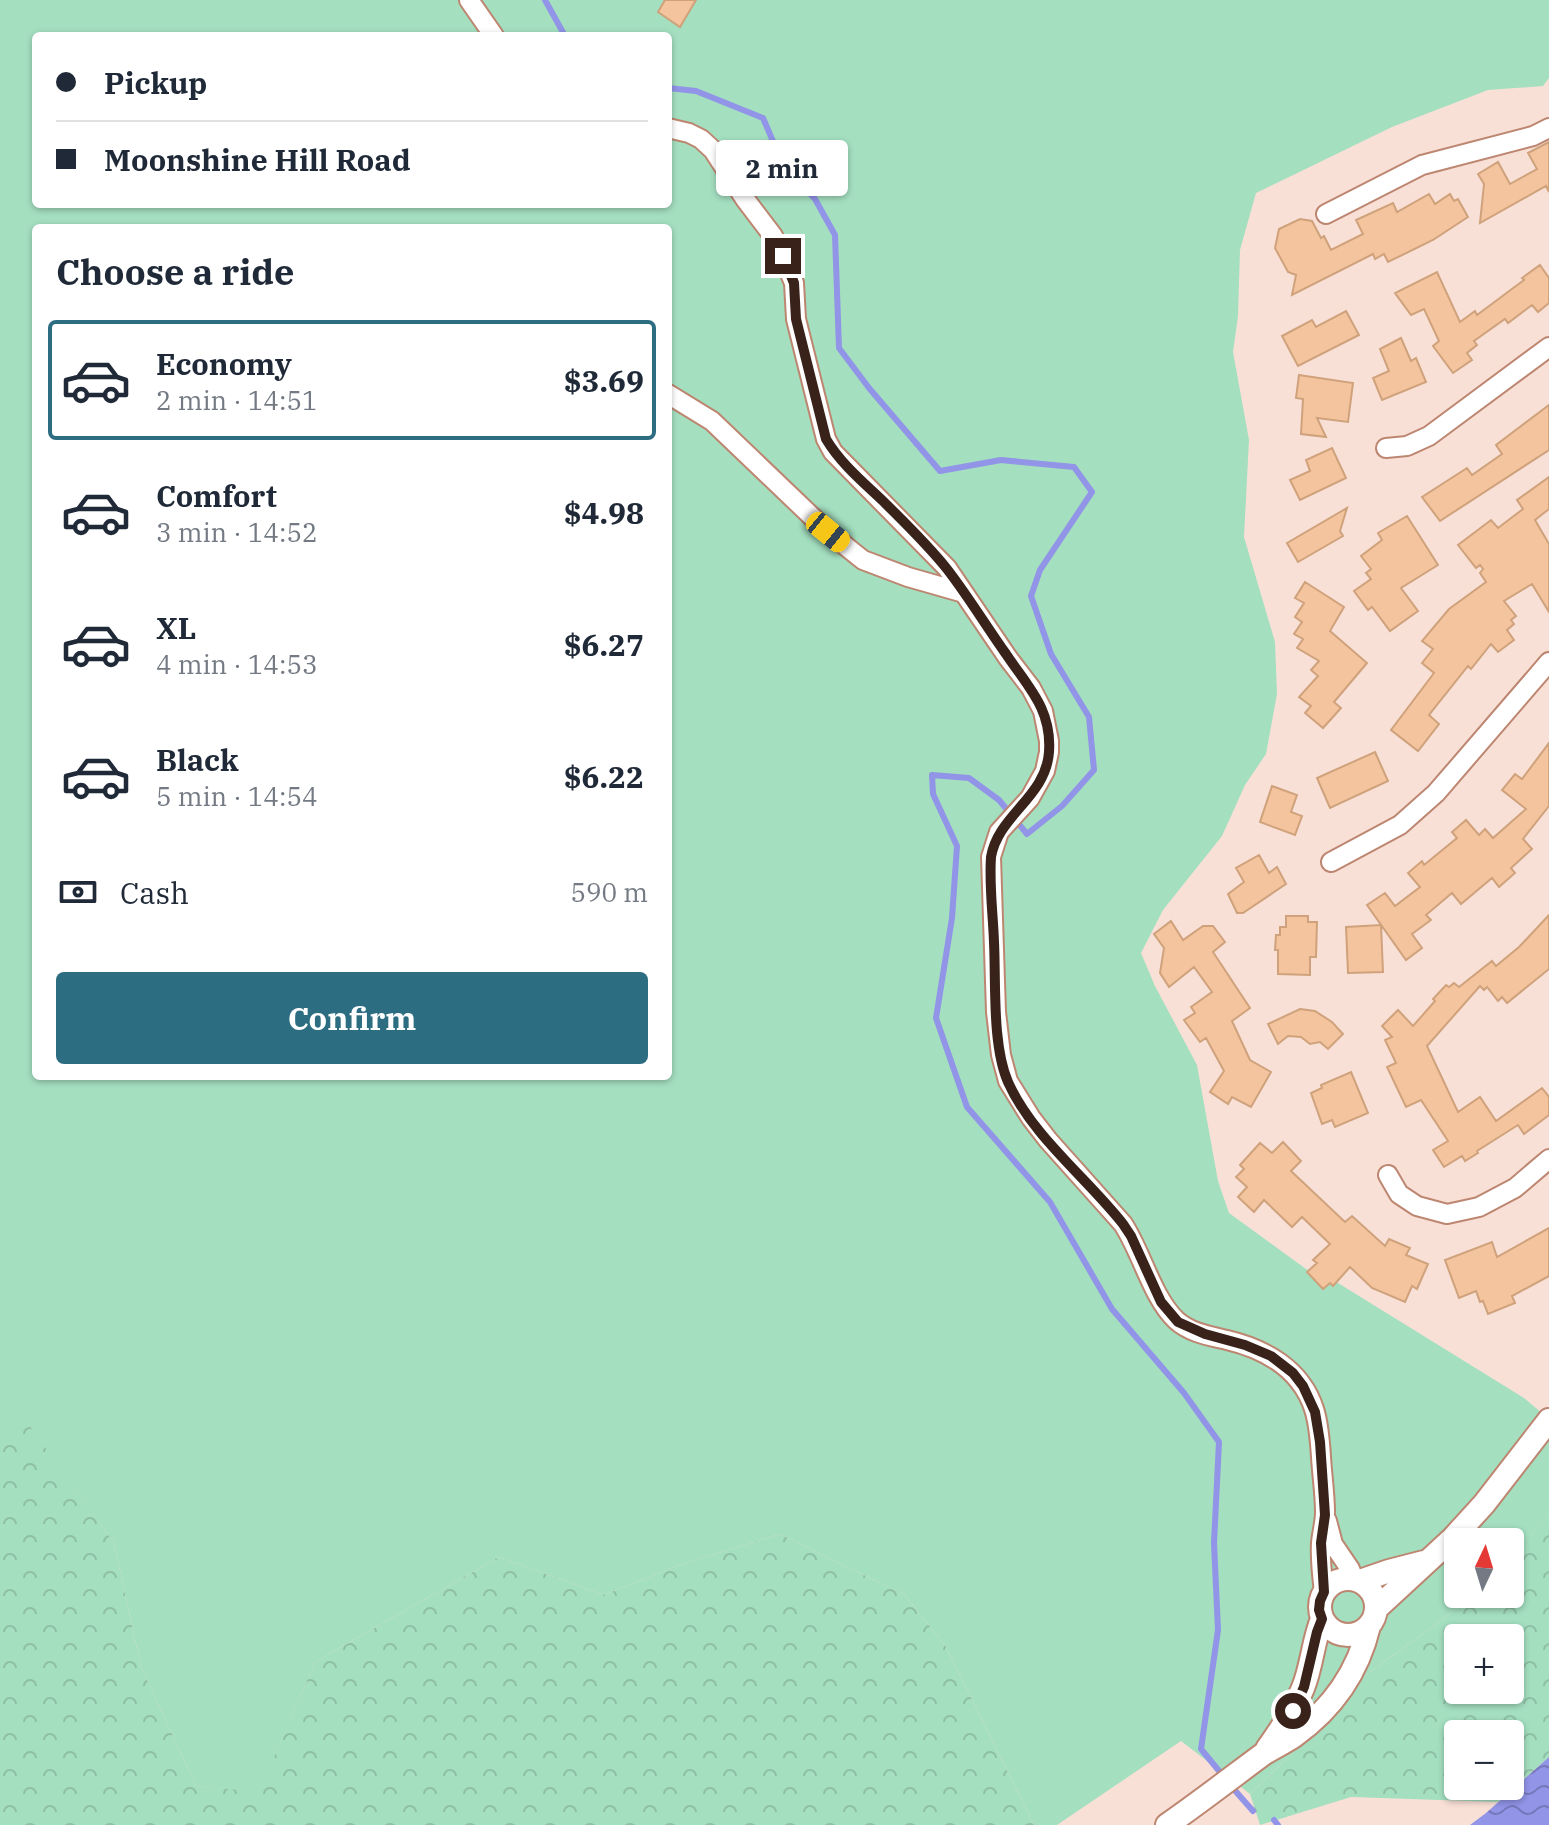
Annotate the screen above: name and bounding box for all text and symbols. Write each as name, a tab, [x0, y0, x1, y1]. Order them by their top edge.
text: Pickup	[104, 63, 207, 102]
text: Moonshine Hill Road	[104, 140, 411, 179]
callout: 2 min	[717, 140, 849, 196]
text: 2 min	[746, 151, 818, 185]
route end	[765, 238, 801, 274]
text: Choose a ride	[56, 248, 295, 295]
icon: car	[60, 344, 132, 416]
text: Economy	[156, 344, 292, 383]
text: $3.69	[564, 361, 644, 400]
text: 2 min · 14:51	[156, 383, 318, 417]
icon: car	[60, 476, 132, 548]
text: Comfort	[156, 476, 277, 515]
text: $4.98	[564, 493, 644, 532]
car	[802, 508, 854, 556]
text: 3 min · 14:52	[156, 515, 318, 549]
icon: car	[60, 608, 132, 680]
text: XL	[156, 608, 196, 647]
text: $6.27	[564, 625, 644, 664]
text: 4 min · 14:53	[156, 647, 318, 681]
icon: car	[60, 740, 132, 812]
text: Black	[156, 740, 239, 779]
text: $6.22	[564, 757, 644, 796]
text: 5 min · 14:54	[156, 779, 318, 813]
icon: cash	[56, 870, 100, 914]
text: Cash	[120, 873, 189, 912]
text: 590 m	[570, 875, 648, 909]
button: Confirm	[56, 972, 648, 1064]
north arrow	[1444, 1528, 1524, 1608]
map controls	[1444, 1528, 1524, 1800]
button: +	[1444, 1624, 1524, 1704]
route start	[1275, 1693, 1311, 1729]
button: −	[1444, 1720, 1524, 1800]

